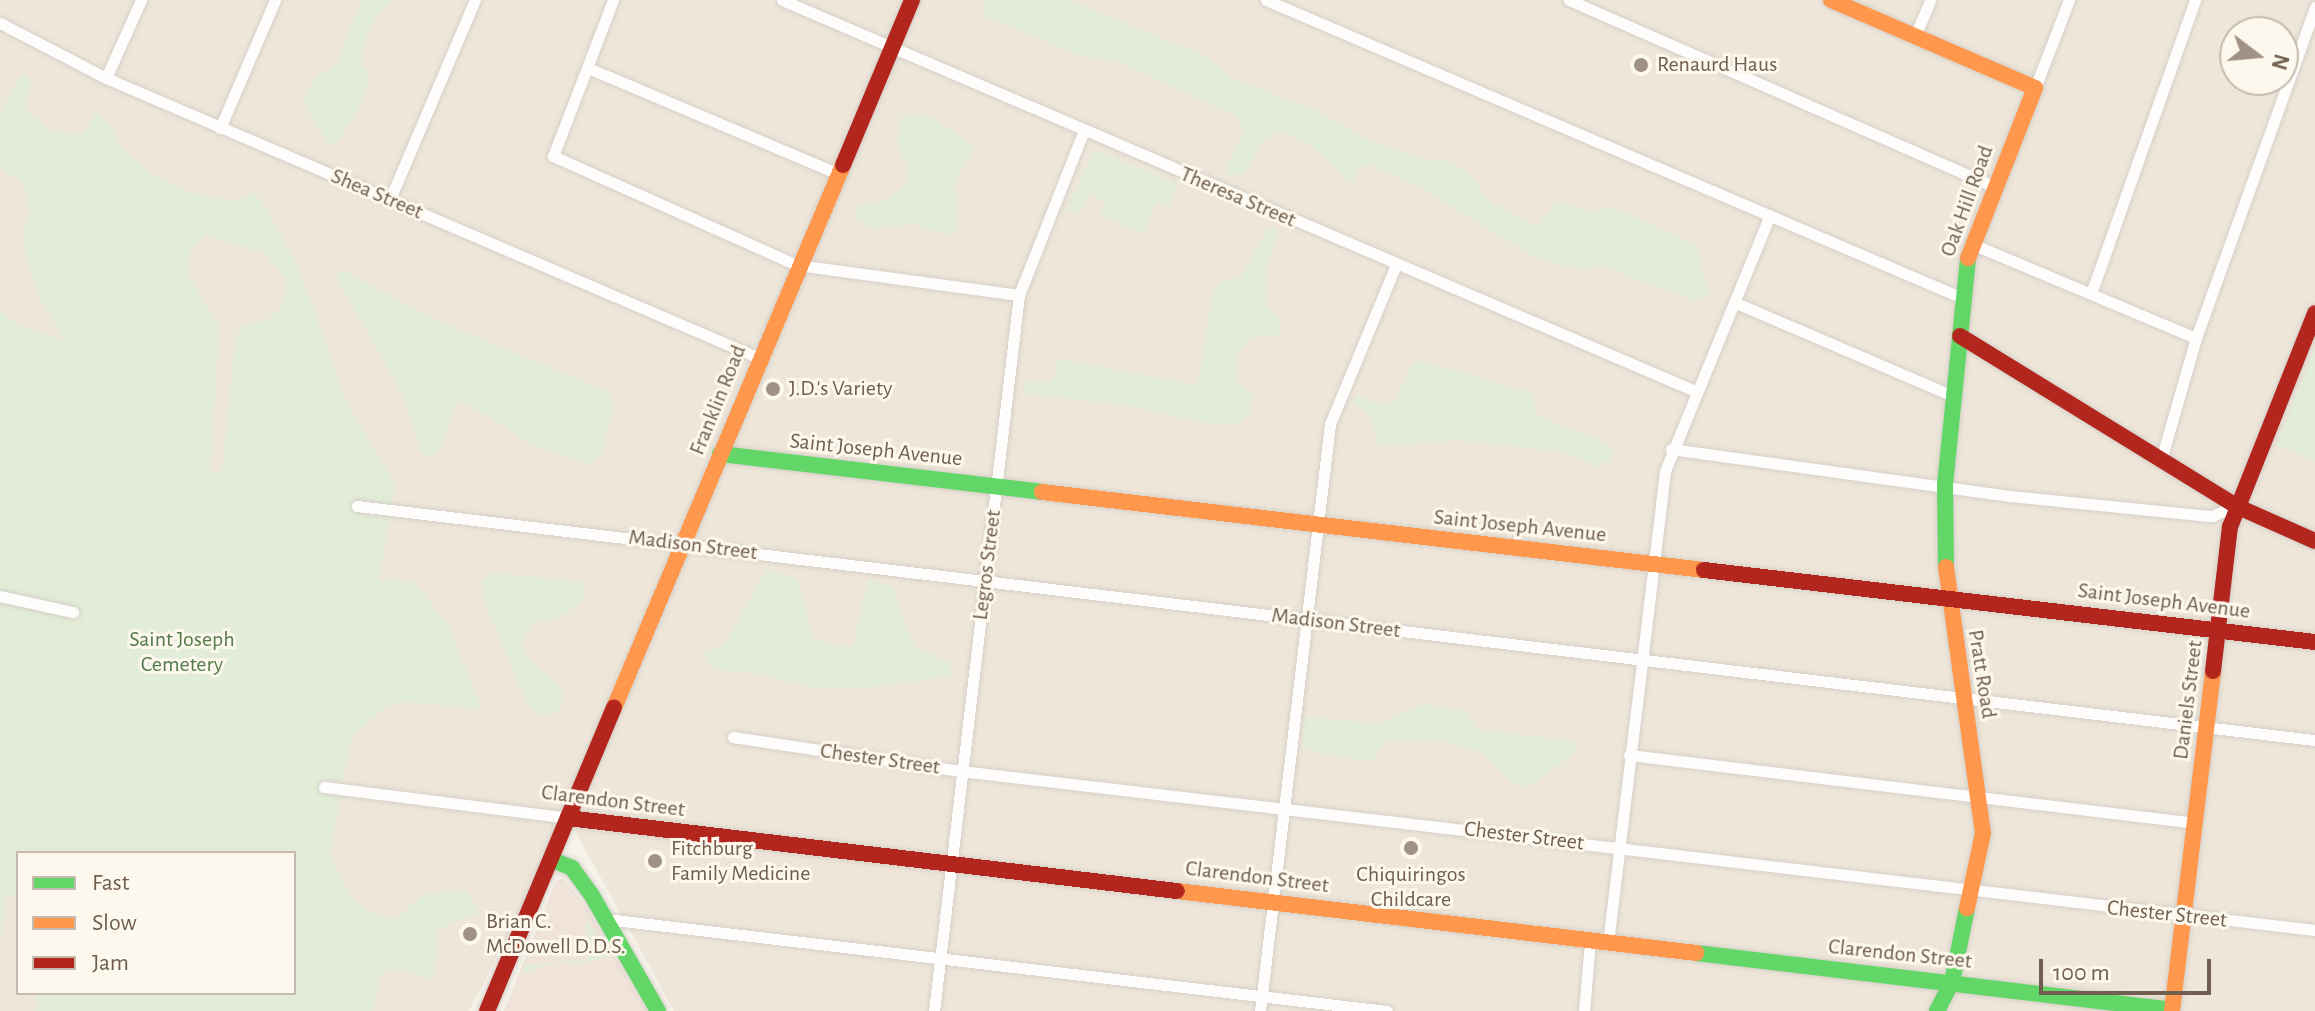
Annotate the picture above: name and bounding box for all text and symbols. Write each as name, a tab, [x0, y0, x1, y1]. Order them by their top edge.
north arrow	[2219, 16, 2299, 96]
place label: Renaurd Haus	[1657, 52, 1777, 78]
text: N	[2267, 52, 2293, 72]
marker: Renaurd Haus	[1632, 56, 1650, 74]
street label: Oak Hill Road	[1935, 142, 1999, 260]
street label: Theresa Street	[1176, 161, 1300, 233]
street label: Shea Street	[327, 163, 427, 225]
street label: Franklin Road	[684, 341, 752, 459]
place label: J.D.'s Variety	[789, 376, 892, 402]
marker: J.D.'s Variety	[764, 380, 782, 398]
street label: Saint Joseph Avenue	[788, 428, 964, 472]
street label: Saint Joseph Avenue	[1432, 504, 1608, 548]
street label: Legros Street	[967, 508, 1007, 622]
street label: Madison Street	[627, 524, 759, 566]
street label: Saint Joseph Avenue	[2076, 577, 2252, 625]
street label: Madison Street	[1270, 602, 1402, 644]
park label: Saint Joseph Cemetery	[129, 626, 235, 678]
street label: Pratt Road	[1962, 628, 2002, 720]
street label: Daniels Street	[2168, 639, 2208, 761]
street label: Chester Street	[818, 738, 942, 780]
street label: Clarendon Street	[540, 779, 686, 823]
street label: Chester Street	[1463, 816, 1585, 856]
place label: Fitchburg Family Medicine	[671, 835, 810, 886]
marker: Chiquiringos Childcare	[1402, 839, 1420, 857]
legend	[16, 851, 296, 995]
marker: Fitchburg Family Medicine	[646, 852, 664, 870]
street label: Clarendon Street	[1184, 855, 1330, 899]
place label: Chiquiringos Childcare	[1356, 861, 1466, 912]
text: Fast	[92, 871, 129, 895]
street label: Chester Street	[2106, 895, 2228, 933]
place label: Brian C. McDowell D.D.S.	[486, 908, 625, 960]
text: Slow	[92, 911, 137, 935]
marker: Brian C. McDowell D.D.S.	[461, 925, 479, 943]
street label: Clarendon Street	[1827, 933, 1973, 975]
scale bar	[2043, 943, 2215, 993]
text: Jam	[92, 951, 129, 975]
text: 100 m	[2053, 961, 2110, 985]

